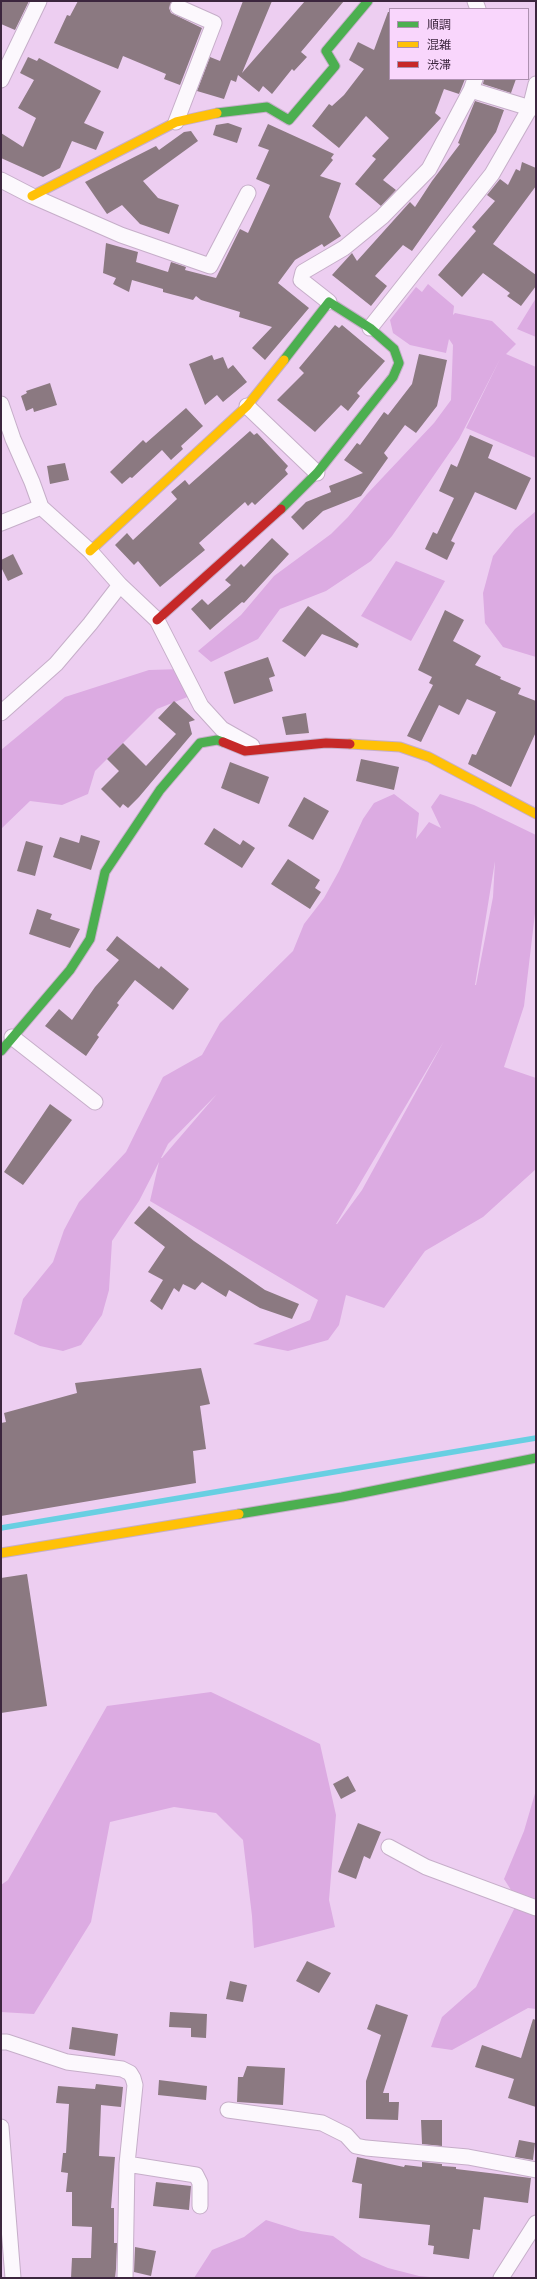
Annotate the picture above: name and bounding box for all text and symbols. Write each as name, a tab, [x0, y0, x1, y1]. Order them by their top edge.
legend	[389, 8, 529, 80]
text: 順調	[427, 17, 451, 33]
text: 混雑	[427, 37, 451, 53]
text: 渋滞	[427, 57, 451, 73]

